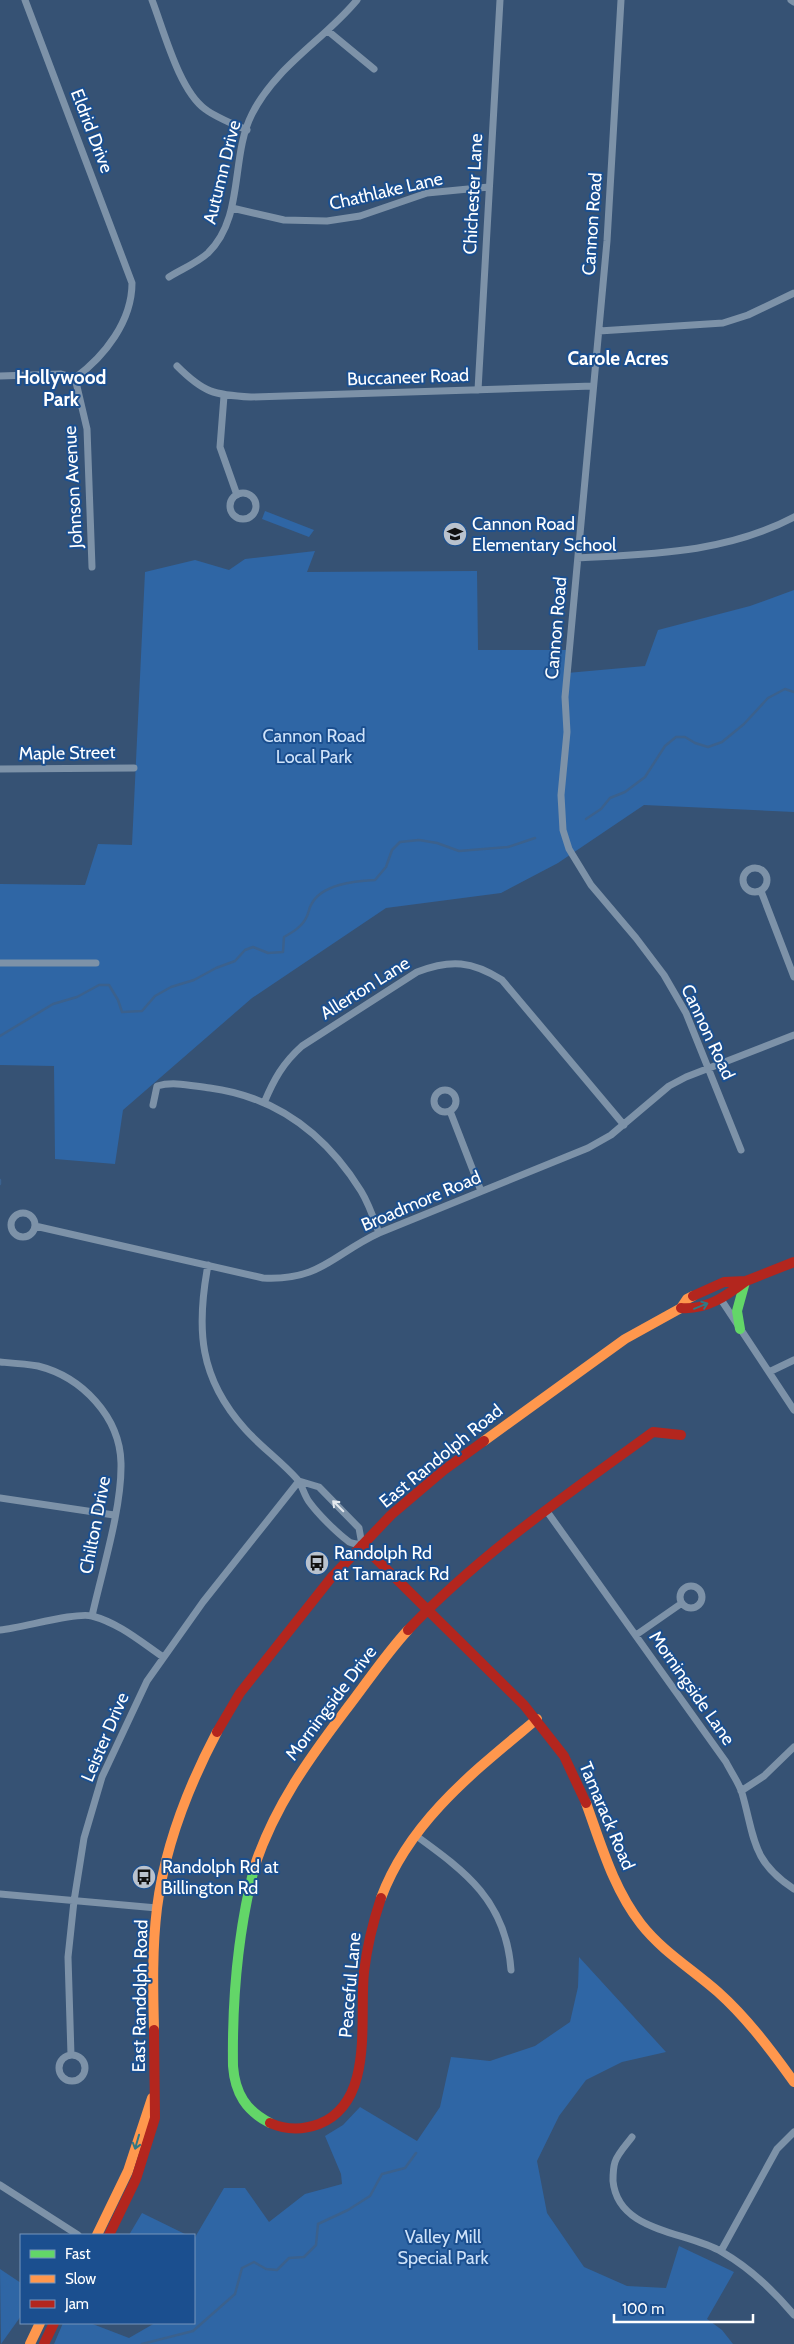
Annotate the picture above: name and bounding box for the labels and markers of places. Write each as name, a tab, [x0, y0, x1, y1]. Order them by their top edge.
place label: Cannon Road Elementary School	[472, 513, 617, 556]
school or university icon: Cannon Road Elementary School	[442, 521, 468, 547]
place label: Randolph Rd at Tamarack Rd	[334, 1542, 449, 1585]
bus stop icon: Randolph Rd at Tamarack Rd	[304, 1550, 330, 1576]
place label: Randolph Rd at Billington Rd	[162, 1856, 279, 1899]
bus stop icon: Randolph Rd at Billington Rd	[131, 1864, 157, 1890]

